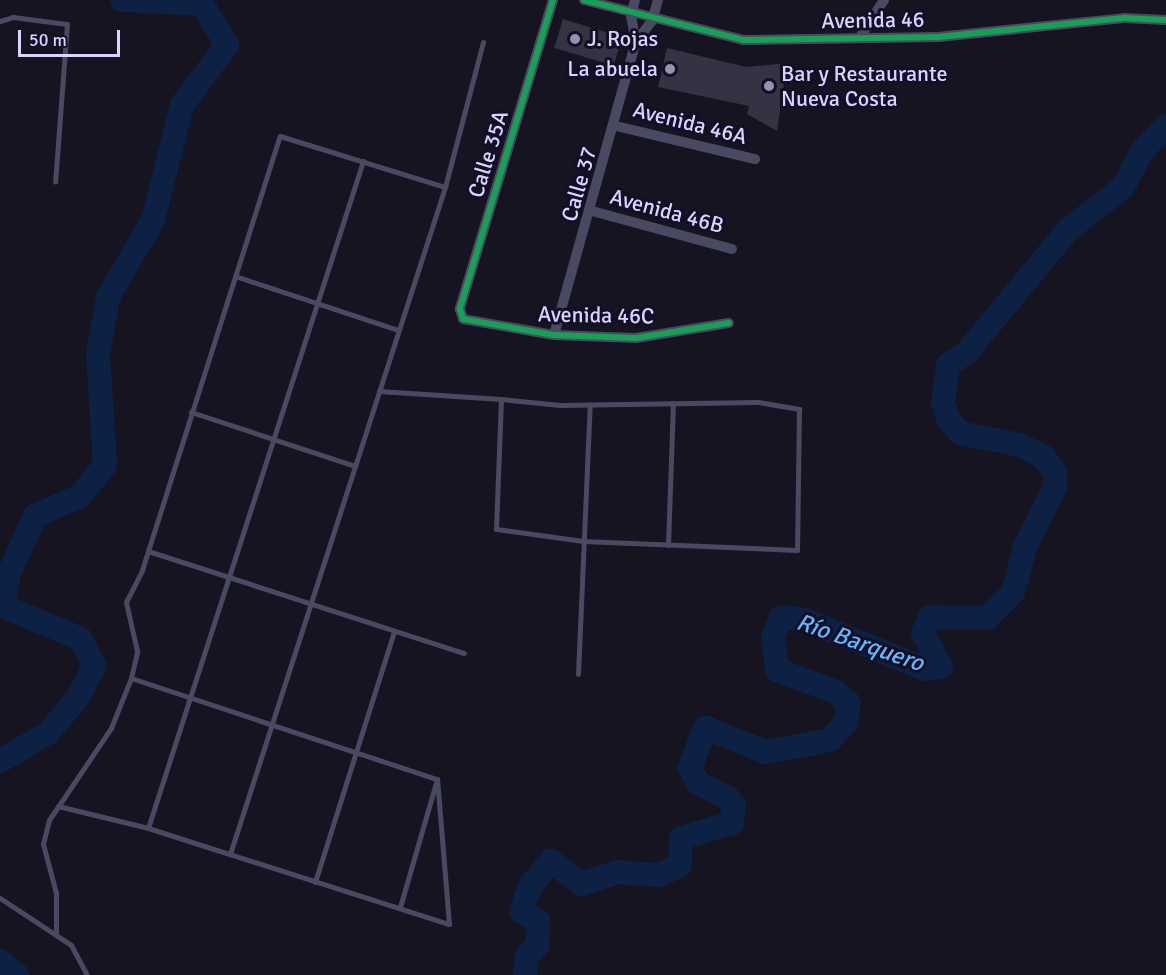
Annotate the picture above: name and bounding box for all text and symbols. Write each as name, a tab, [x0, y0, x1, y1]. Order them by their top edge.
street label: Avenida 46	[821, 6, 925, 34]
scale bar	[21, 18, 123, 56]
place label: J. Rojas	[587, 26, 658, 52]
text: 50 m	[29, 29, 67, 51]
marker: J. Rojas	[568, 32, 582, 46]
place label: La abuela	[567, 56, 658, 82]
place label: Bar y Restaurante Nueva Costa	[781, 60, 948, 112]
marker: La abuela	[663, 62, 677, 76]
marker: Bar y Restaurante Nueva Costa	[762, 79, 776, 93]
street label: Avenida 46A	[630, 96, 750, 150]
street label: Calle 35A	[462, 107, 514, 201]
street label: Calle 37	[556, 144, 602, 224]
street label: Avenida 46B	[607, 183, 727, 239]
street label: Avenida 46C	[538, 301, 654, 329]
water label: Río Barquero	[793, 608, 927, 678]

